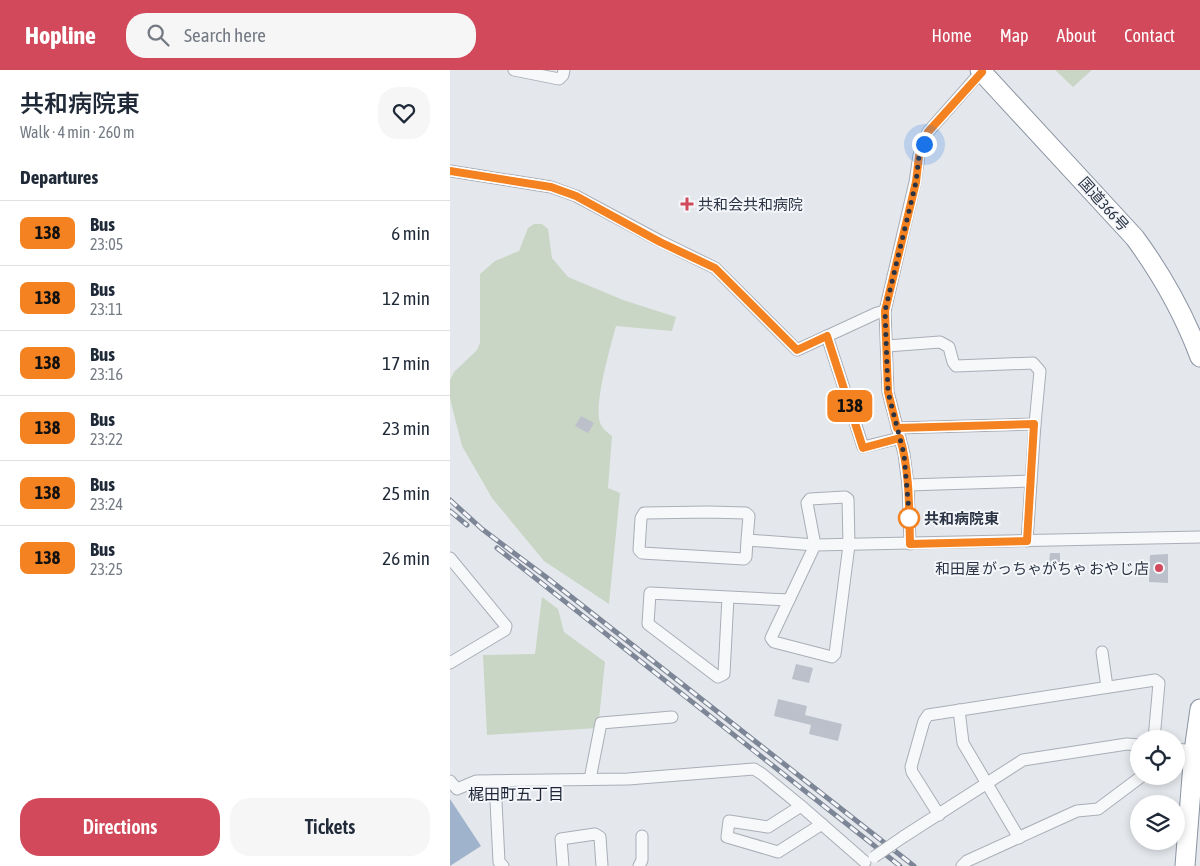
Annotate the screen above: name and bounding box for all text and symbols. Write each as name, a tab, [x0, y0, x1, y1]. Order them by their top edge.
search box	[126, 13, 476, 58]
icon: search	[144, 21, 172, 49]
text: Hopline	[25, 22, 96, 49]
text: Search here	[184, 24, 266, 46]
text: Home	[932, 25, 972, 46]
text: Map	[1000, 25, 1029, 46]
text: About	[1057, 25, 1096, 46]
text: Contact	[1124, 25, 1175, 46]
button: heart	[378, 87, 430, 139]
text: 共和病院東	[20, 90, 140, 117]
text: Walk · 4 min · 260 m	[20, 123, 134, 141]
your location	[912, 132, 937, 157]
text: Departures	[20, 166, 98, 188]
street label: 国道366号	[1076, 174, 1132, 234]
place label: 共和会共和病院	[698, 196, 803, 213]
marker: 共和会共和病院	[680, 197, 694, 211]
text: Bus	[90, 213, 115, 235]
text: 138	[35, 222, 60, 243]
text: 6 min	[391, 222, 430, 244]
text: 23:05	[90, 235, 123, 253]
text: Bus	[90, 278, 115, 300]
text: 138	[35, 287, 60, 308]
text: 12 min	[382, 287, 430, 309]
text: 23:11	[90, 300, 123, 318]
text: Bus	[90, 343, 115, 365]
text: 138	[35, 352, 60, 373]
text: 17 min	[382, 352, 430, 374]
text: 23:16	[90, 365, 123, 383]
line badge: 138	[821, 390, 879, 422]
text: 138	[837, 395, 863, 416]
text: Bus	[90, 408, 115, 430]
text: 138	[35, 417, 60, 438]
text: 23 min	[382, 417, 430, 439]
text: 23:22	[90, 430, 123, 448]
text: Bus	[90, 473, 115, 495]
text: 138	[35, 482, 60, 503]
text: 25 min	[382, 482, 430, 504]
text: 23:24	[90, 495, 123, 513]
marker: 共和病院東	[898, 507, 920, 529]
place label: 共和病院東	[924, 510, 999, 527]
text: Bus	[90, 538, 115, 560]
text: 138	[35, 547, 60, 568]
text: 26 min	[382, 547, 430, 569]
text: 23:25	[90, 560, 123, 578]
place label: 和田屋 がっちゃがちゃ おやじ店	[935, 560, 1149, 577]
marker: 和田屋 がっちゃがちゃ おやじ店	[1153, 562, 1165, 574]
map controls	[1130, 730, 1185, 850]
button: locate	[1130, 730, 1185, 785]
district label: 梶田町五丁目	[468, 785, 564, 803]
button: layers	[1130, 795, 1185, 850]
button: Directions	[20, 798, 220, 856]
button: Tickets	[230, 798, 430, 856]

